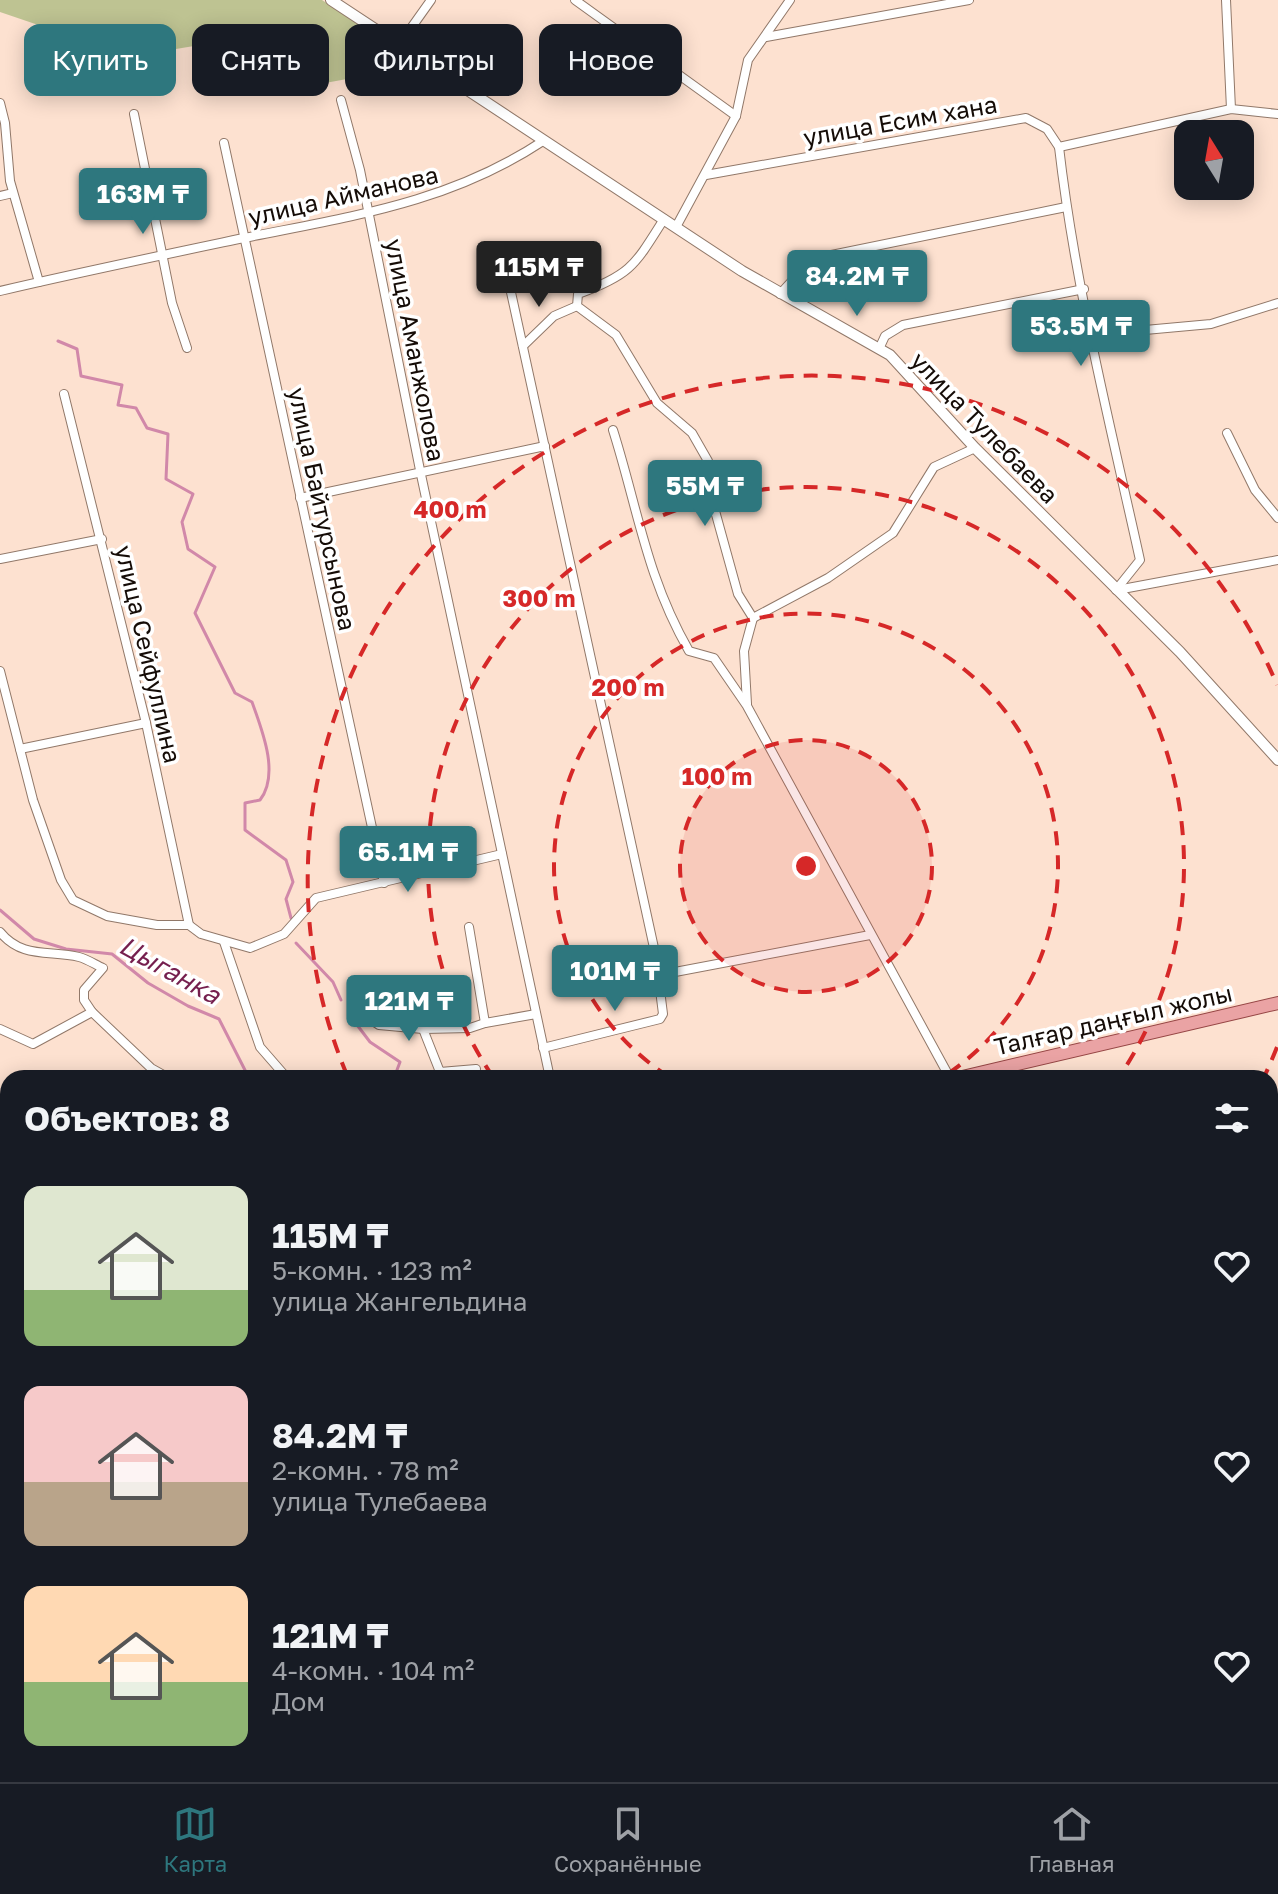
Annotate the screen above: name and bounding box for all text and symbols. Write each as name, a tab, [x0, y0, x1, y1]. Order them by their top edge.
chip: Купить	[24, 24, 176, 96]
chip: Снять	[192, 24, 329, 96]
chip: Фильтры	[345, 24, 523, 96]
chip: Новое	[539, 24, 682, 96]
street label: улица Есим хана	[801, 89, 999, 151]
north arrow	[1174, 120, 1254, 200]
map controls	[1174, 120, 1254, 200]
street label: улица Айманова	[245, 159, 441, 231]
pin: 163M ₸	[78, 168, 208, 236]
text: 163M ₸	[97, 178, 189, 209]
street label: улица Аманжолова	[380, 236, 452, 464]
pin: 115M ₸	[474, 241, 604, 309]
pin: 84.2M ₸	[783, 250, 931, 318]
text: 115M ₸	[494, 251, 584, 282]
text: 84.2M ₸	[805, 260, 909, 291]
pin: 53.5M ₸	[1007, 300, 1155, 368]
text: 53.5M ₸	[1030, 310, 1132, 341]
street label: улица Тулебаева	[905, 345, 1065, 509]
street label: улица Байтурсынова	[283, 385, 363, 633]
pin: 55M ₸	[649, 460, 761, 528]
text: 55M ₸	[666, 470, 744, 501]
text: 400 m	[413, 494, 487, 523]
street label: улица Сейфуллина	[110, 542, 188, 766]
text: 300 m	[503, 583, 575, 612]
text: 200 m	[592, 672, 664, 701]
text: 100 m	[682, 761, 752, 790]
pin: 65.1M ₸	[334, 826, 482, 894]
text: 65.1M ₸	[358, 836, 458, 867]
centre of rings	[792, 852, 820, 880]
water label: Цыганка	[114, 930, 227, 1011]
pin: 101M ₸	[550, 945, 680, 1013]
text: 101M ₸	[570, 955, 660, 986]
pin: 121M ₸	[344, 975, 474, 1043]
street label: Талғар даңғыл жолы	[991, 977, 1235, 1061]
text: 121M ₸	[364, 985, 454, 1016]
icon: filters	[1210, 1096, 1254, 1140]
text: Объектов: 8	[24, 1098, 230, 1138]
text: 115M ₸	[272, 1215, 389, 1255]
icon: home	[88, 1218, 184, 1314]
icon: heart	[1210, 1244, 1254, 1288]
text: 5-комн. · 123 m²	[272, 1255, 472, 1286]
text: улица Жангельдина	[272, 1286, 527, 1317]
text: 84.2M ₸	[272, 1415, 408, 1455]
icon: home	[88, 1418, 184, 1514]
icon: heart	[1210, 1444, 1254, 1488]
text: 2-комн. · 78 m²	[272, 1455, 459, 1486]
text: улица Тулебаева	[272, 1486, 488, 1517]
text: 121M ₸	[272, 1615, 389, 1655]
icon: home	[88, 1618, 184, 1714]
icon: heart	[1210, 1644, 1254, 1688]
text: 4-комн. · 104 m²	[272, 1655, 474, 1686]
text: Дом	[272, 1686, 325, 1717]
tab: Карта	[163, 1802, 227, 1877]
tab: Сохранённые	[554, 1802, 702, 1877]
tab: Главная	[1029, 1802, 1115, 1877]

